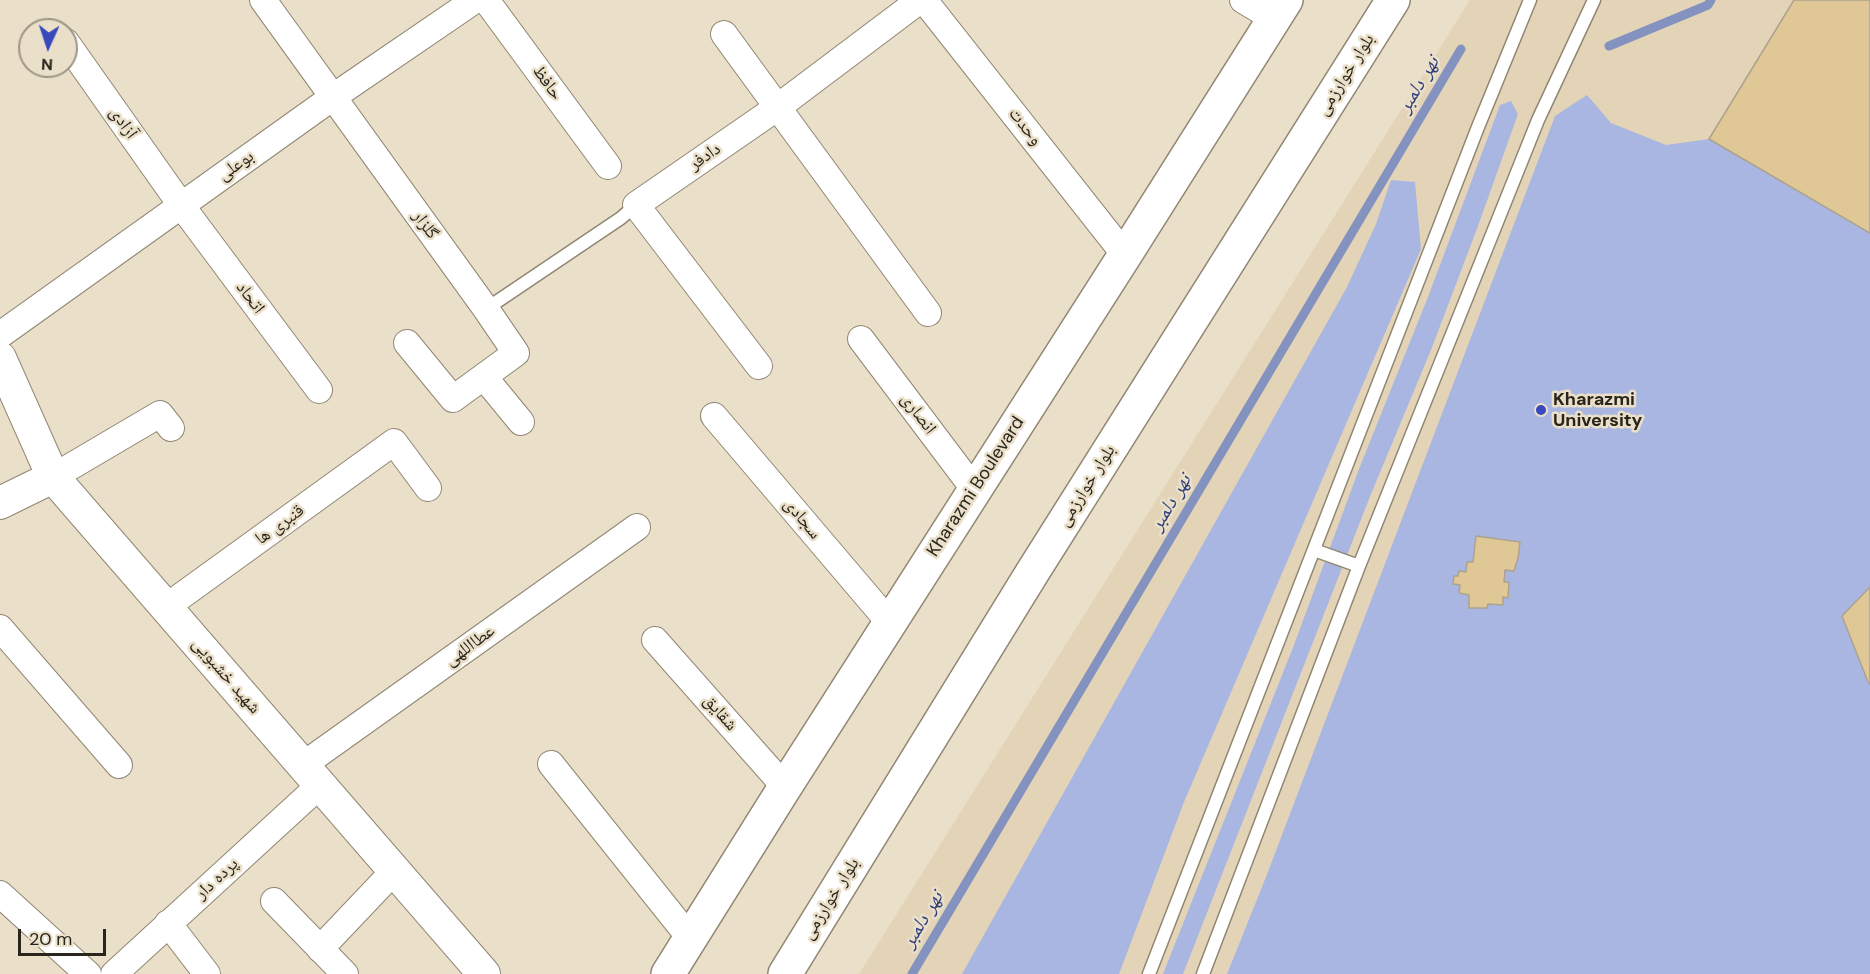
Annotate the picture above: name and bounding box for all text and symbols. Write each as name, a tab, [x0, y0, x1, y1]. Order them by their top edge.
north arrow	[18, 18, 78, 78]
street label: بلوار خوارزمی	[1312, 30, 1380, 120]
water label: نهر دلمبر	[1393, 52, 1445, 118]
text: N	[41, 54, 54, 75]
street label: حافظ	[527, 61, 567, 105]
street label: آزادی	[104, 103, 142, 143]
street label: وحدت	[1003, 104, 1047, 150]
street label: دادفر	[685, 138, 725, 176]
street label: بوعلی	[214, 146, 258, 186]
street label: گلزار	[407, 206, 443, 244]
street label: اتحاد	[231, 278, 269, 318]
street label: انصاری	[896, 389, 940, 439]
place label: Kharazmi University	[1553, 389, 1642, 432]
marker: Kharazmi University	[1534, 403, 1548, 417]
street label: Kharazmi Boulevard	[923, 413, 1029, 561]
street label: بلوار خوارزمی	[1053, 441, 1121, 531]
water label: نهر دلمبر	[1145, 470, 1197, 536]
street label: سجادی	[779, 494, 825, 544]
street label: قنبری ها	[251, 500, 309, 550]
street label: عطااللهی	[441, 621, 499, 671]
street label: شهید خشبویی	[187, 633, 265, 719]
street label: شقایق	[698, 690, 742, 736]
street label: پرده دار	[191, 853, 243, 905]
street label: بلوار خوارزمی	[797, 854, 865, 944]
water label: نهر دلمبر	[897, 887, 949, 953]
scale bar	[21, 917, 110, 955]
text: 20 m	[29, 927, 72, 951]

